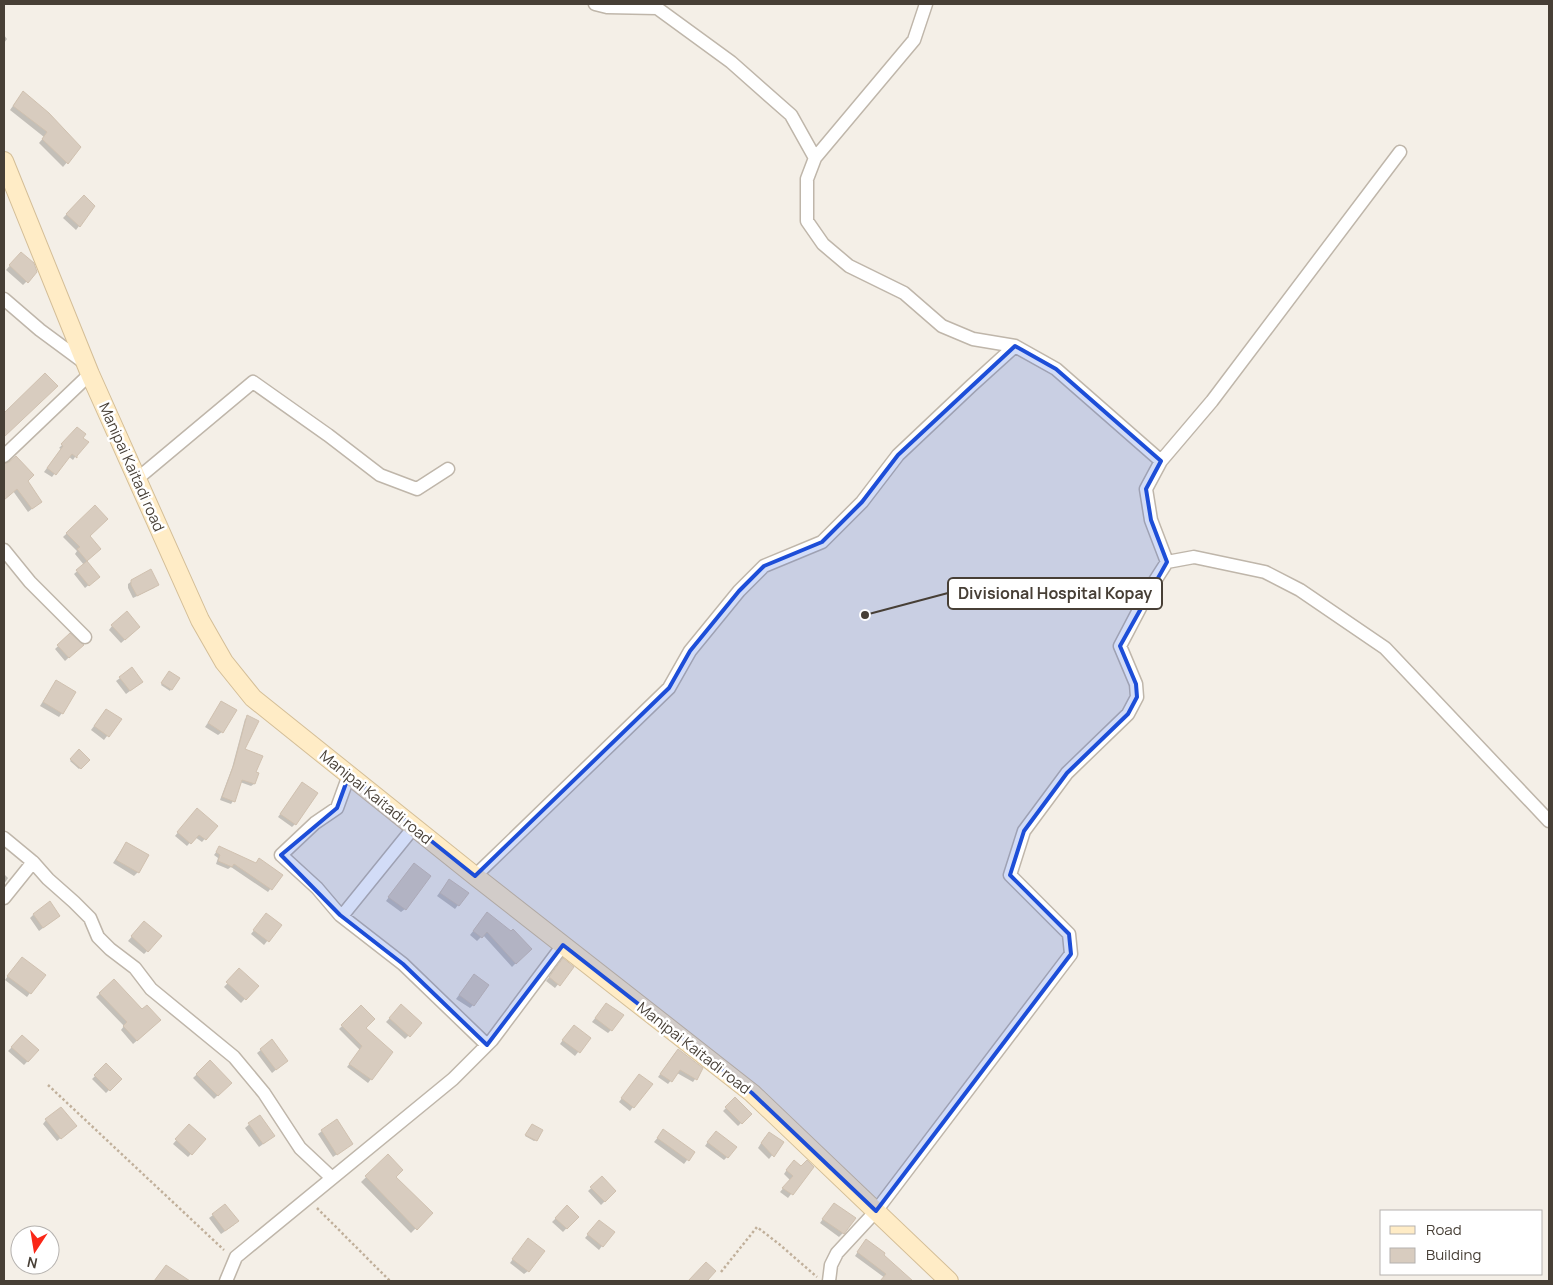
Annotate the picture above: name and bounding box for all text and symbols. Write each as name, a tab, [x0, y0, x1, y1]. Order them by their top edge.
street label: Manipai Kaitadi road	[94, 399, 170, 535]
callout: Divisional Hospital Kopay	[948, 578, 1162, 609]
text: Divisional Hospital Kopay	[958, 582, 1152, 604]
street label: Manipai Kaitadi road	[315, 745, 437, 849]
street label: Manipai Kaitadi road	[633, 997, 755, 1099]
legend	[1380, 1210, 1543, 1275]
text: Road	[1426, 1219, 1462, 1240]
north arrow	[10, 1225, 60, 1275]
text: Building	[1426, 1244, 1481, 1265]
text: N	[25, 1253, 39, 1274]

